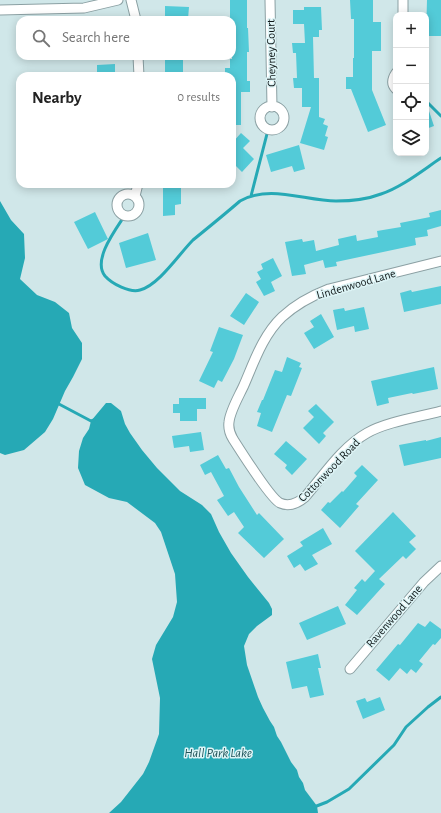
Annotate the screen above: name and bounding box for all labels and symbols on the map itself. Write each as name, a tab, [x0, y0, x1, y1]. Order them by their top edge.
street label: Cheyney Court	[264, 19, 279, 87]
street label: Lindenwood Lane	[315, 267, 397, 301]
street label: Cottonwood Road	[296, 436, 362, 504]
street label: Ravenwood Lane	[364, 583, 424, 649]
water label: Hall Park Lake	[184, 747, 252, 760]

